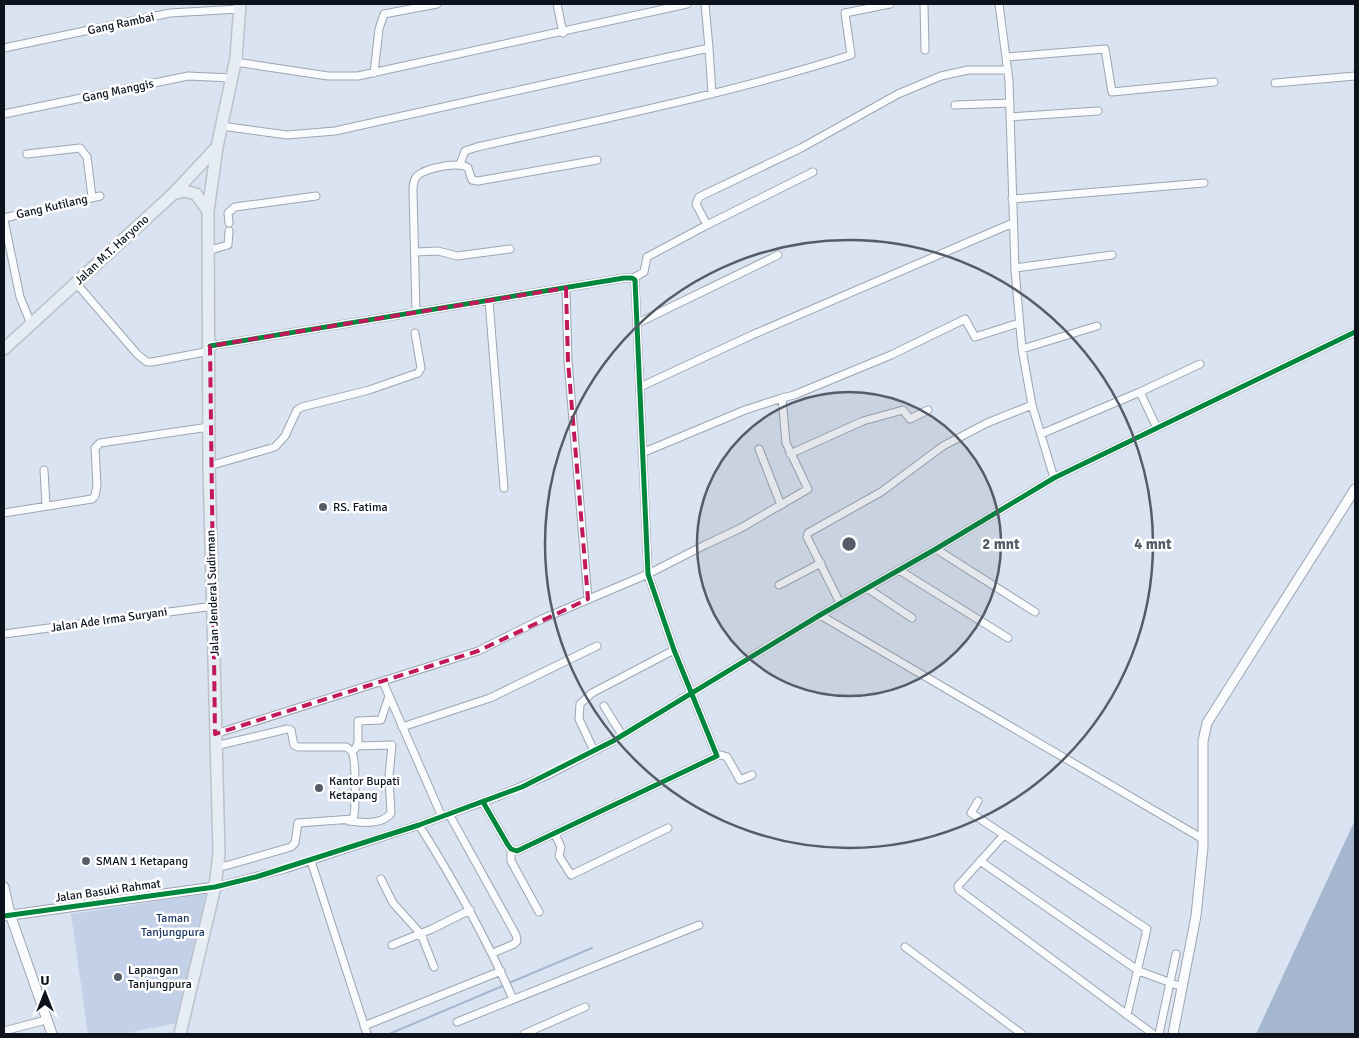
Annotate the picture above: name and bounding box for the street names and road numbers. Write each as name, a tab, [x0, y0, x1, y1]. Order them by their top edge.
street label: Gang Rambai	[86, 10, 156, 38]
street label: Gang Manggis	[81, 76, 155, 106]
street label: Gang Kutilang	[15, 191, 89, 223]
street label: Jalan M.T. Haryono	[72, 212, 152, 288]
street label: Jalan Jenderal Sudirman	[203, 530, 223, 656]
street label: Jalan Ade Irma Suryani	[50, 604, 168, 636]
street label: Jalan Basuki Rahmat	[54, 876, 162, 906]

